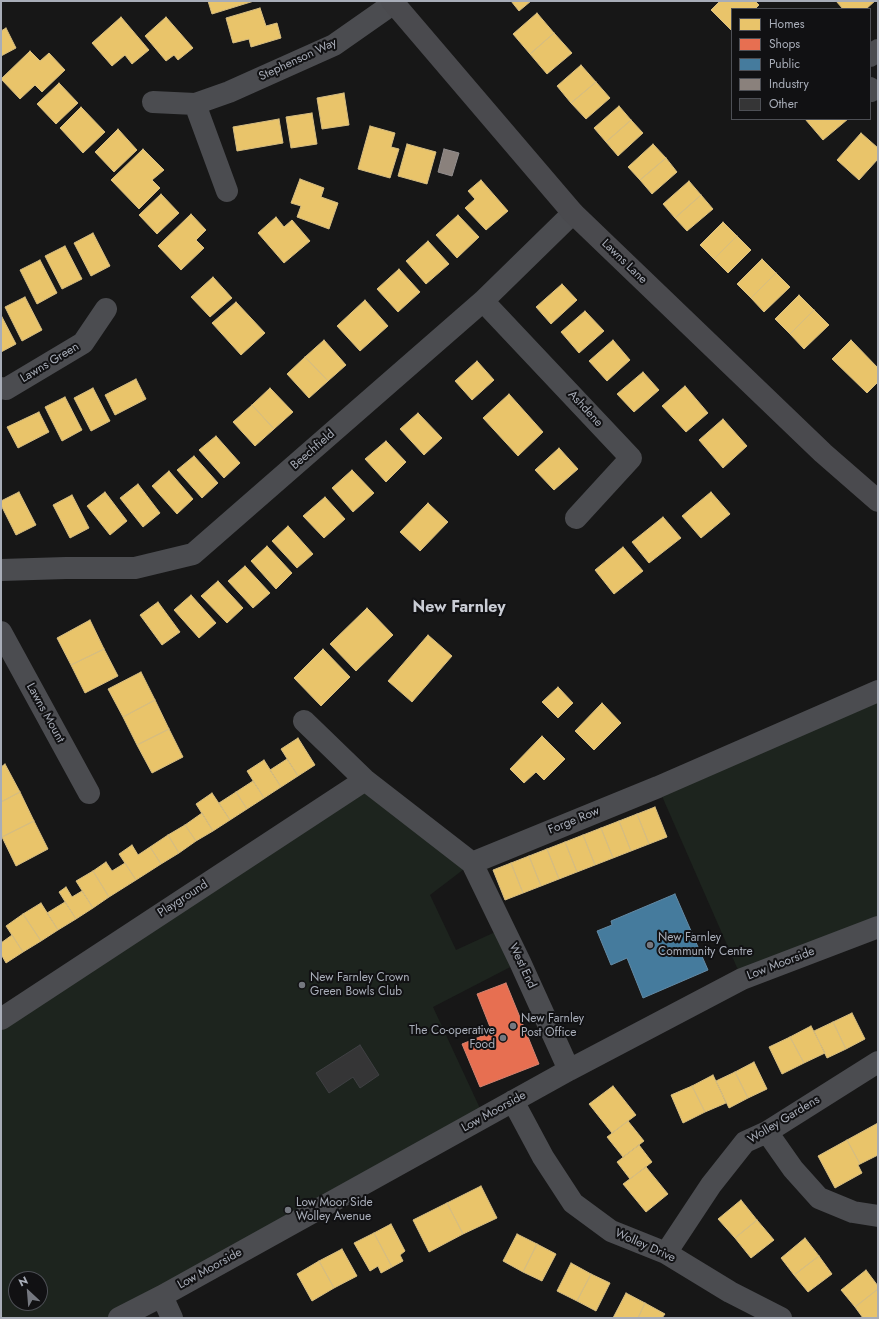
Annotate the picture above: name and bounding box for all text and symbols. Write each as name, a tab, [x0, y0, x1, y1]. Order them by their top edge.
legend	[731, 8, 871, 120]
text: Homes	[769, 15, 805, 33]
text: Shops	[769, 35, 800, 53]
street label: Stephenson Way	[257, 36, 339, 84]
text: Public	[769, 55, 800, 73]
text: Industry	[769, 75, 809, 93]
text: Other	[769, 95, 798, 113]
street label: Lawns Lane	[598, 237, 650, 287]
street label: Lawns Green	[18, 340, 82, 386]
street label: Ashdene	[565, 388, 605, 430]
street label: Beechfield	[288, 427, 338, 473]
district label: New Farnley	[413, 598, 505, 618]
street label: Lawns Mount	[23, 681, 67, 745]
street label: Forge Row	[546, 804, 602, 838]
street label: Playground	[155, 877, 211, 921]
place label: New Farnley Community Centre	[658, 931, 753, 959]
marker: New Farnley Community Centre	[645, 940, 655, 950]
street label: West End	[505, 941, 539, 991]
street label: Low Moorside	[745, 944, 817, 984]
place label: New Farnley Crown Green Bowls Club	[310, 971, 410, 999]
marker: New Farnley Crown Green Bowls Club	[297, 980, 307, 990]
place label: New Farnley Post Office	[521, 1012, 584, 1040]
marker: New Farnley Post Office	[508, 1021, 518, 1031]
place label: The Co-operative Food	[409, 1024, 495, 1052]
marker: The Co-operative Food	[498, 1033, 508, 1043]
street label: Low Moorside	[459, 1088, 529, 1136]
street label: Wolley Gardens	[745, 1093, 823, 1147]
place label: Low Moor Side Wolley Avenue	[296, 1196, 373, 1224]
marker: Low Moor Side Wolley Avenue	[283, 1205, 293, 1215]
street label: Wolley Drive	[613, 1226, 677, 1266]
street label: Low Moorside	[175, 1245, 245, 1293]
north arrow	[8, 1271, 48, 1311]
text: N	[16, 1272, 31, 1290]

